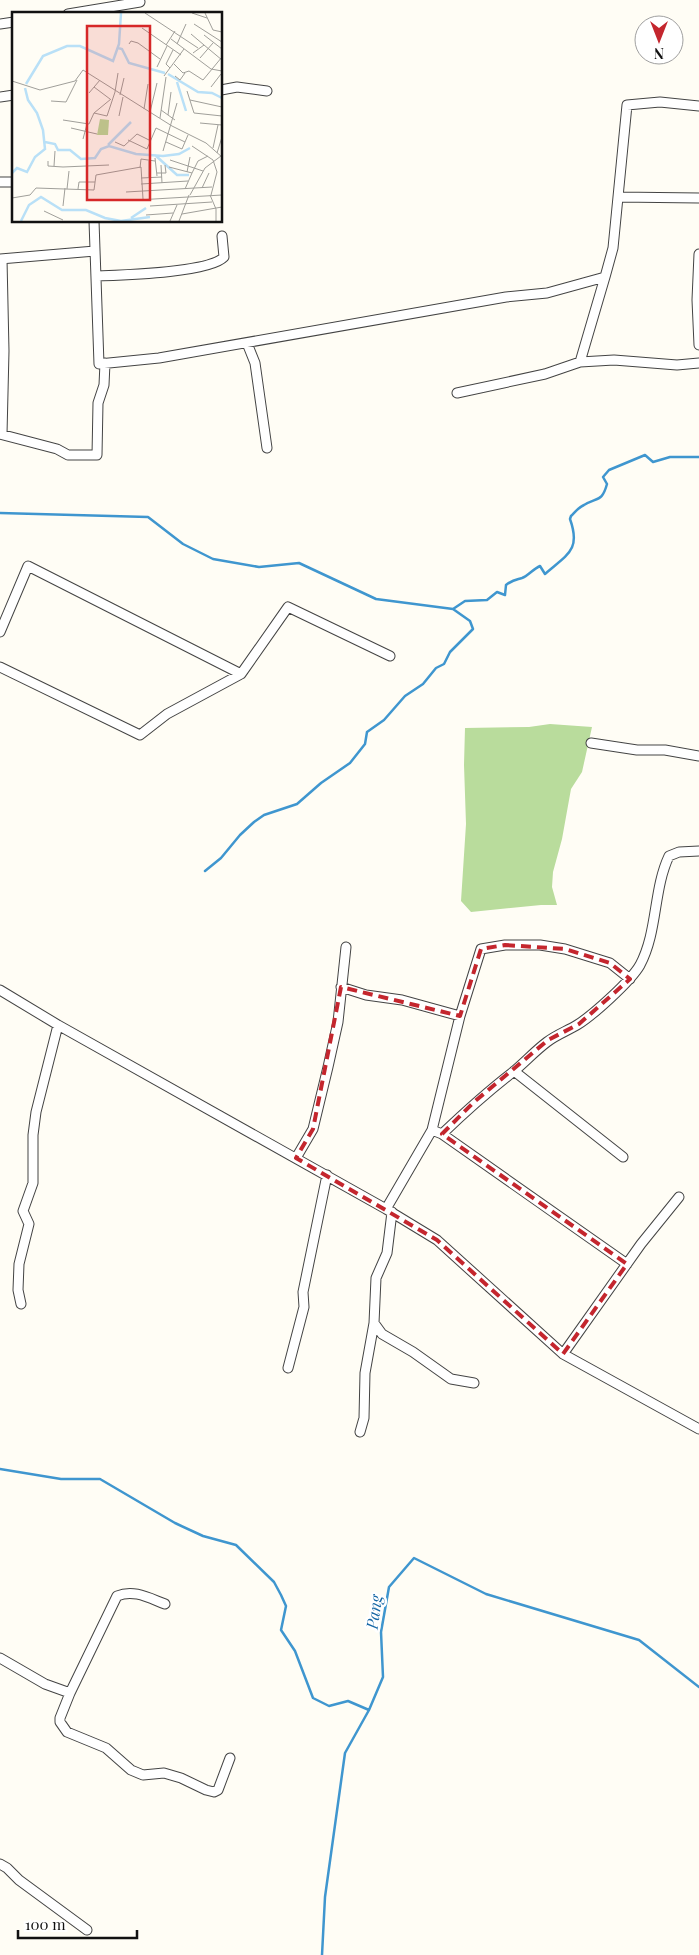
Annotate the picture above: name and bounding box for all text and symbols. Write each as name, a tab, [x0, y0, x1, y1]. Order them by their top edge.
inset map	[12, 12, 222, 222]
north arrow	[634, 15, 684, 65]
text: N	[654, 44, 664, 63]
water label: Pang	[361, 1592, 387, 1631]
scale bar	[18, 1908, 136, 1940]
text: 100 m	[25, 1914, 66, 1934]

